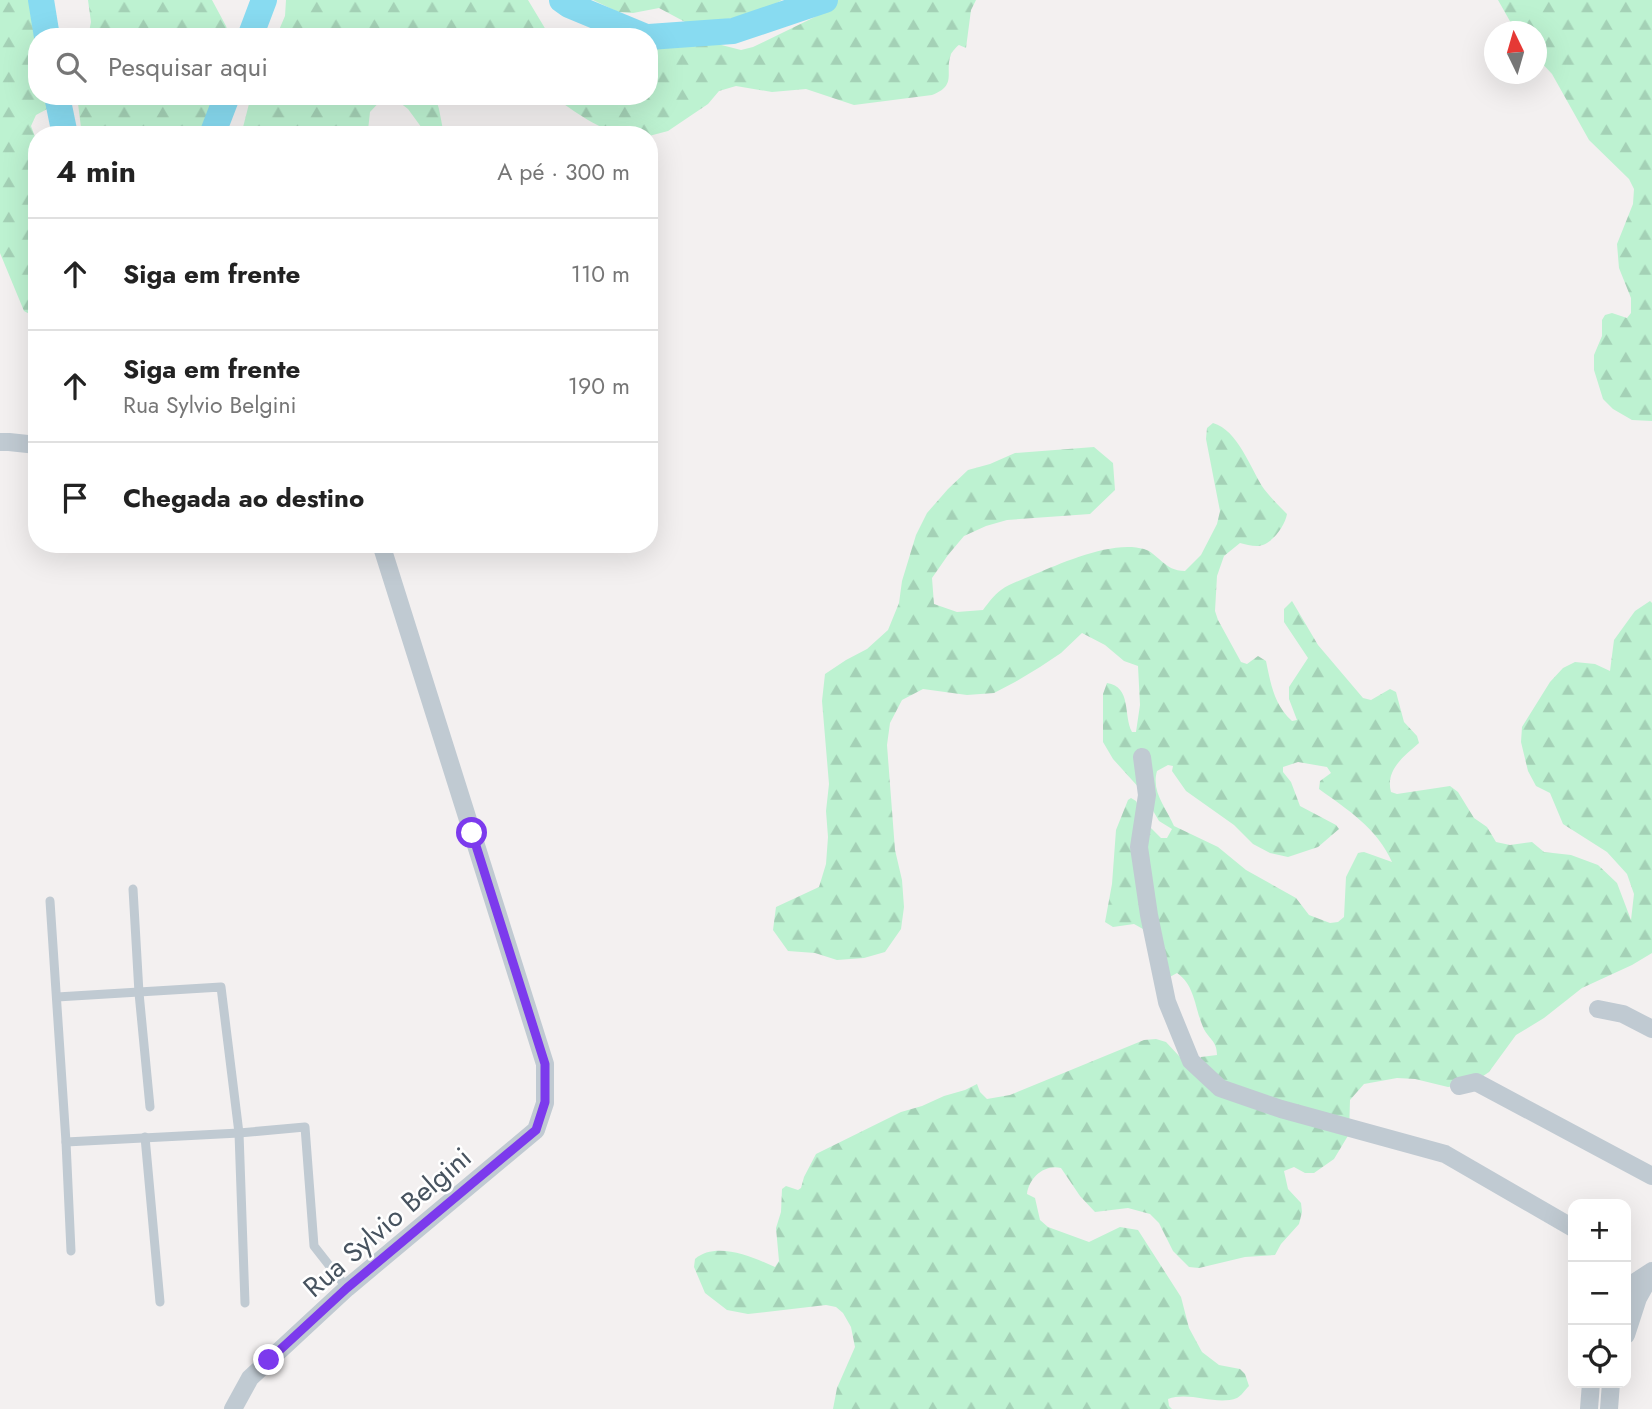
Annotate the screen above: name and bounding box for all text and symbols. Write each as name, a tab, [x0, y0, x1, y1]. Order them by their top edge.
north arrow	[1484, 21, 1547, 84]
search box	[28, 28, 658, 105]
icon: search	[52, 48, 90, 86]
text: Pesquisar aqui	[108, 48, 268, 86]
text: 4 min	[56, 150, 136, 193]
text: A pé · 300 m	[497, 155, 630, 189]
icon: ahead	[56, 255, 94, 293]
text: Siga em frente	[123, 255, 300, 293]
text: 110 m	[571, 257, 630, 291]
text: Siga em frente	[123, 350, 300, 388]
icon: ahead	[56, 367, 94, 405]
text: 190 m	[568, 369, 630, 403]
text: Rua Sylvio Belgini	[123, 388, 297, 422]
icon: arrive	[56, 479, 94, 517]
text: Chegada ao destino	[123, 479, 364, 517]
route start	[456, 817, 487, 848]
street label: Rua Sylvio Belgini	[294, 1138, 481, 1307]
map controls	[1568, 1199, 1631, 1388]
button: +	[1568, 1199, 1631, 1262]
button: −	[1568, 1262, 1631, 1325]
button: locate	[1568, 1325, 1631, 1388]
route end	[253, 1344, 284, 1375]

